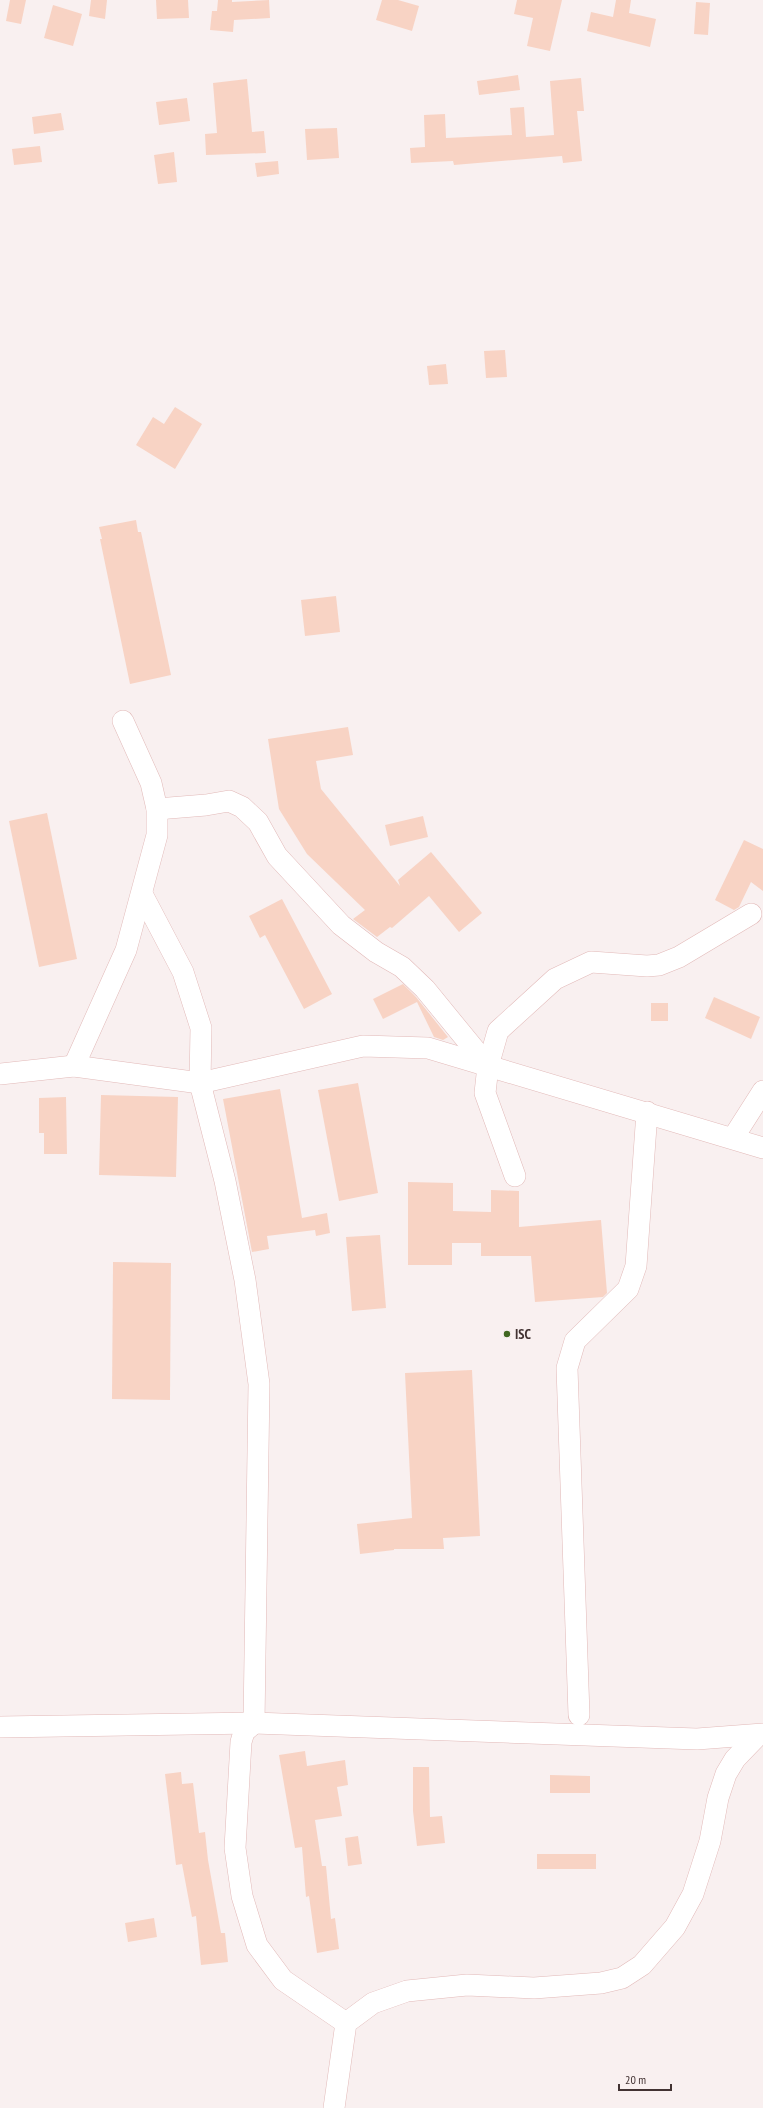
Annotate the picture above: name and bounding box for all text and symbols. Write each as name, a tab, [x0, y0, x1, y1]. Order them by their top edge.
place label: ISC	[515, 1325, 531, 1343]
marker: ISC	[502, 1329, 512, 1339]
scale bar	[619, 2066, 671, 2092]
text: 20 m	[625, 2072, 646, 2087]

